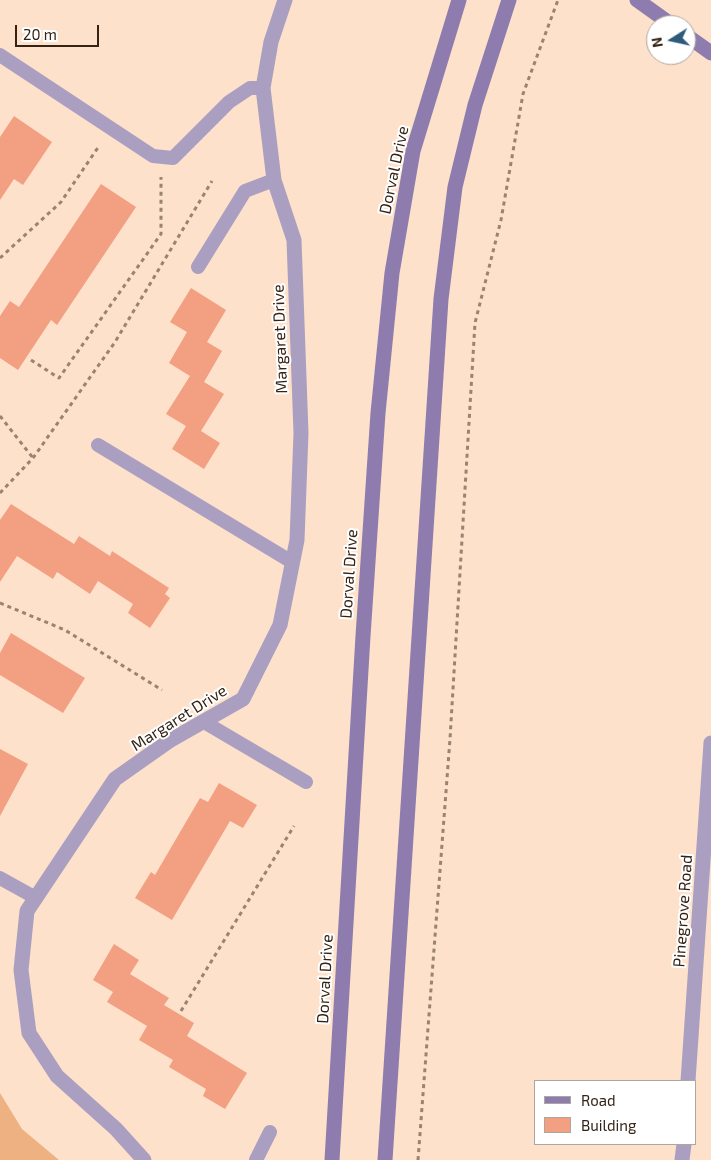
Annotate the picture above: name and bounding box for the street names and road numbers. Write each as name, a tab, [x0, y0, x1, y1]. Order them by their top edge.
street label: Dorval Drive	[375, 124, 413, 216]
street label: Margaret Drive	[268, 284, 292, 394]
street label: Dorval Drive	[336, 529, 362, 619]
street label: Margaret Drive	[128, 681, 230, 755]
street label: Pinegrove Road	[669, 854, 697, 968]
street label: Dorval Drive	[313, 934, 337, 1024]

